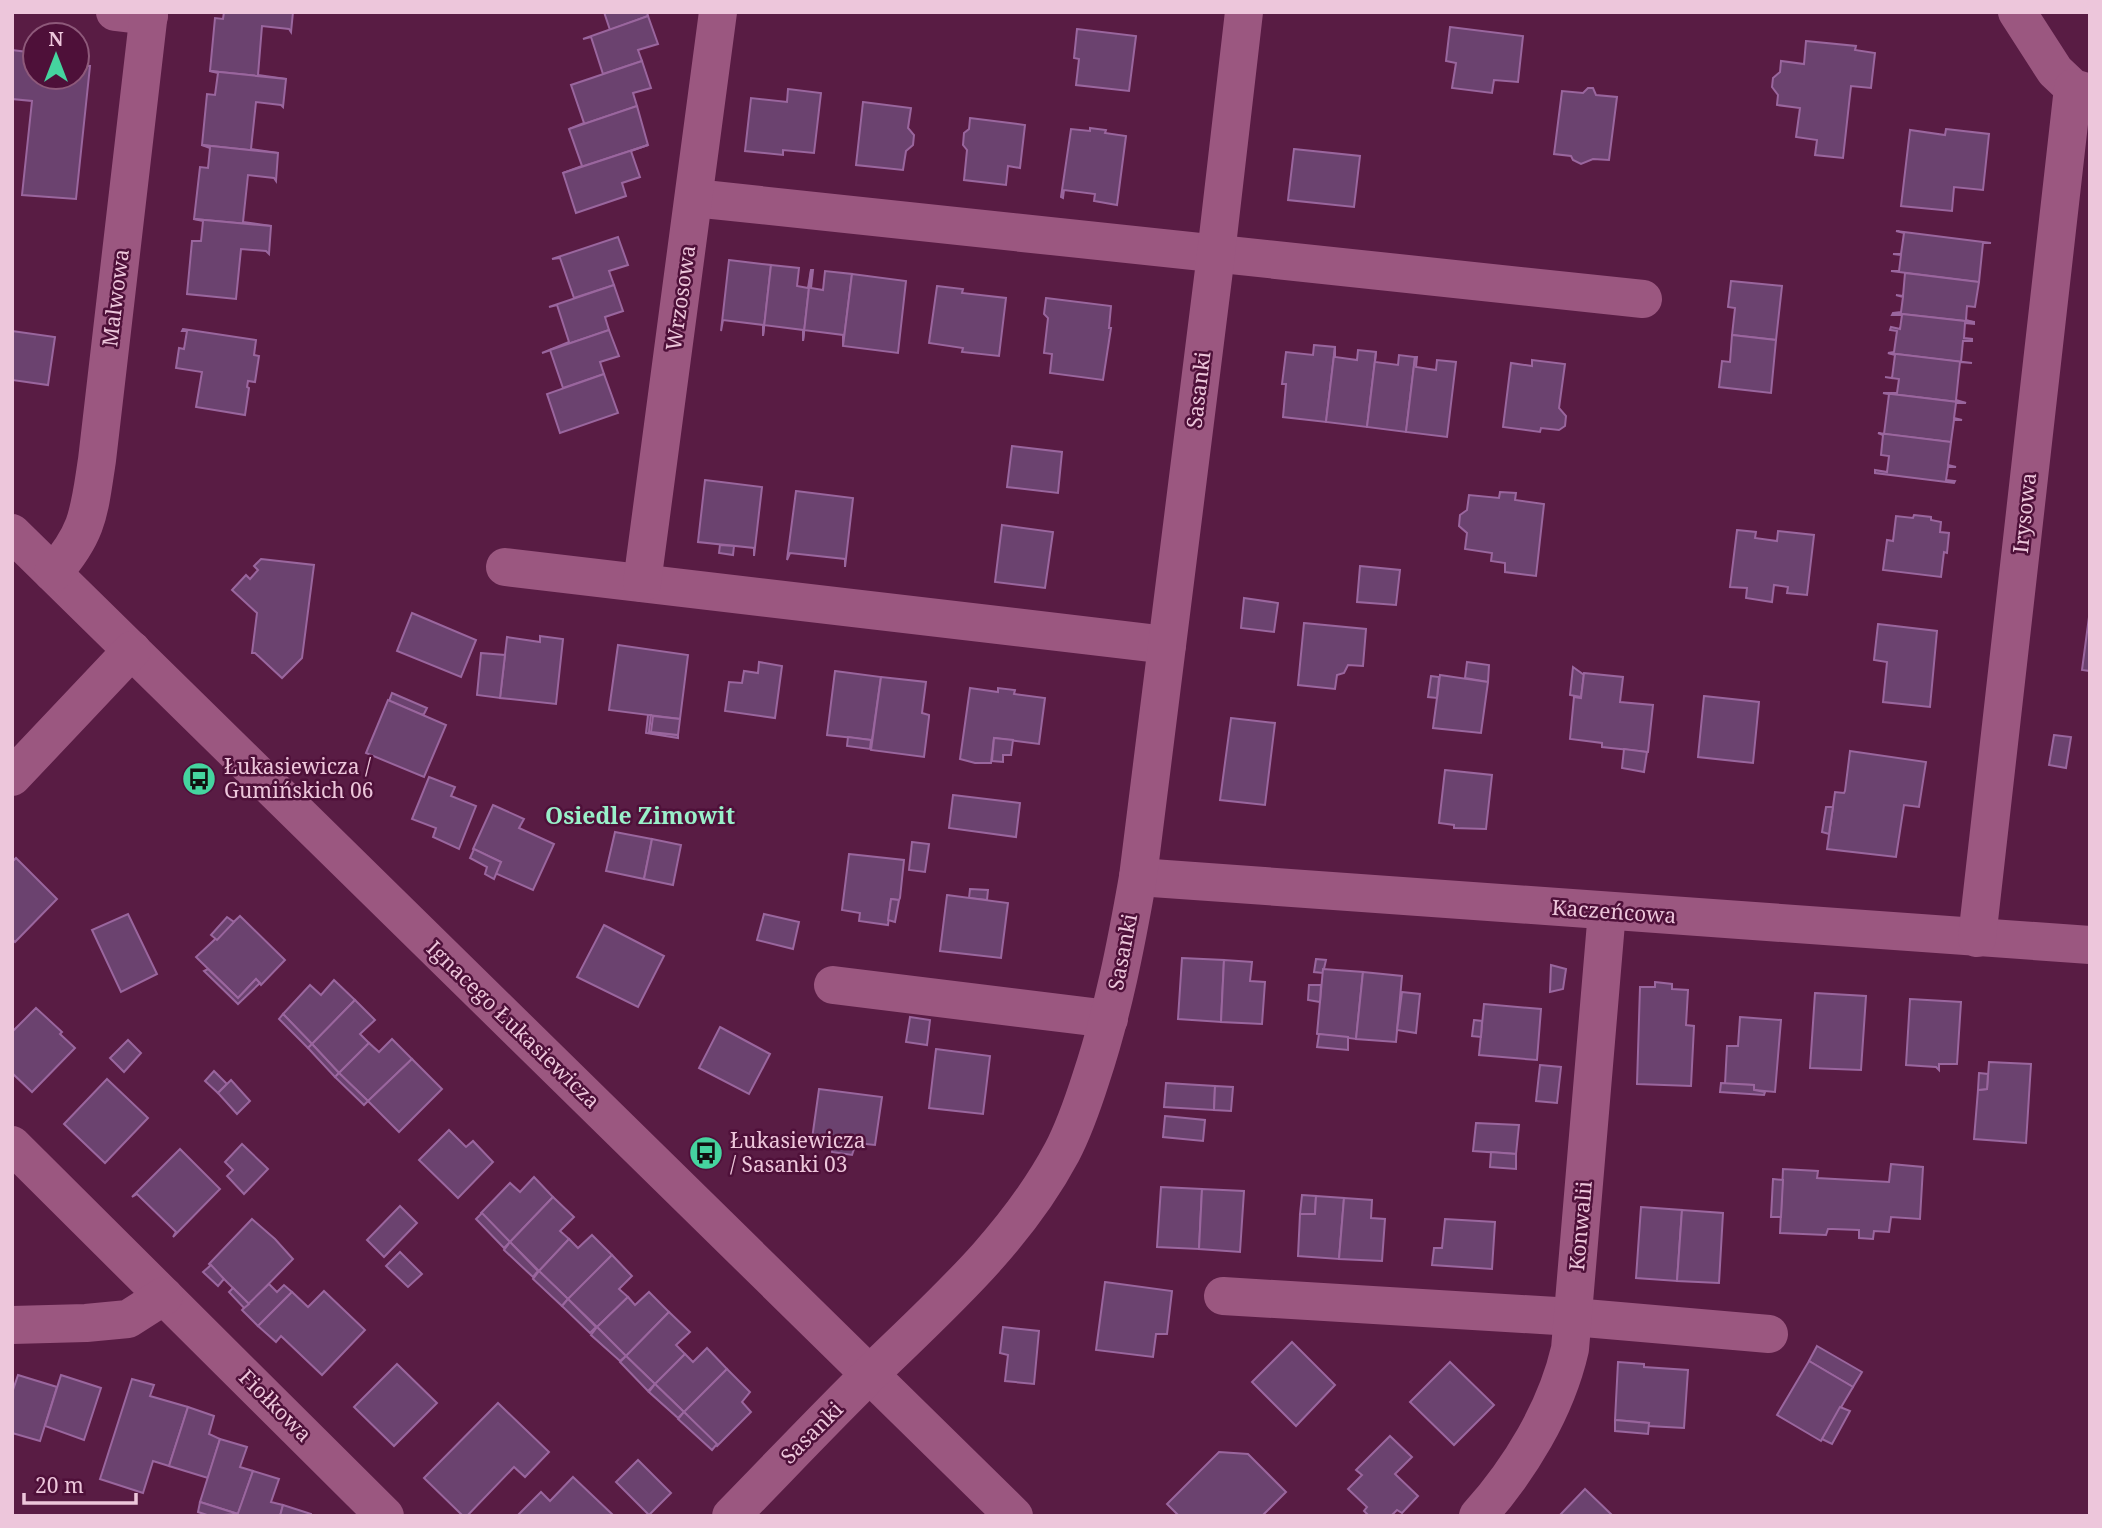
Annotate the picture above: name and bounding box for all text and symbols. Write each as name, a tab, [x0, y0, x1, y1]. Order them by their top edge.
north arrow	[21, 21, 91, 91]
text: N	[49, 26, 64, 52]
street label: Wrzosowa	[659, 243, 701, 352]
street label: Malwowa	[95, 247, 135, 348]
street label: Sasanki	[1179, 350, 1217, 430]
street label: Irysowa	[2006, 471, 2042, 555]
place label: Łukasiewicza / Gumińskich 06	[224, 752, 374, 804]
bus stop icon: Łukasiewicza / Gumińskich 06	[180, 760, 218, 798]
district label: Osiedle Zimowit	[545, 799, 735, 831]
street label: Kaczeńcowa	[1551, 893, 1677, 929]
street label: Sasanki	[1101, 911, 1143, 992]
street label: Ignacego Łukasiewicza	[421, 934, 606, 1114]
place label: Łukasiewicza / Sasanki 03	[730, 1126, 866, 1178]
bus stop icon: Łukasiewicza / Sasanki 03	[687, 1134, 725, 1172]
street label: Konwalii	[1562, 1180, 1598, 1272]
street label: Fiołkowa	[233, 1363, 318, 1448]
street label: Sasanki	[774, 1395, 849, 1469]
scale bar	[24, 1462, 136, 1506]
text: 20 m	[35, 1471, 84, 1499]

